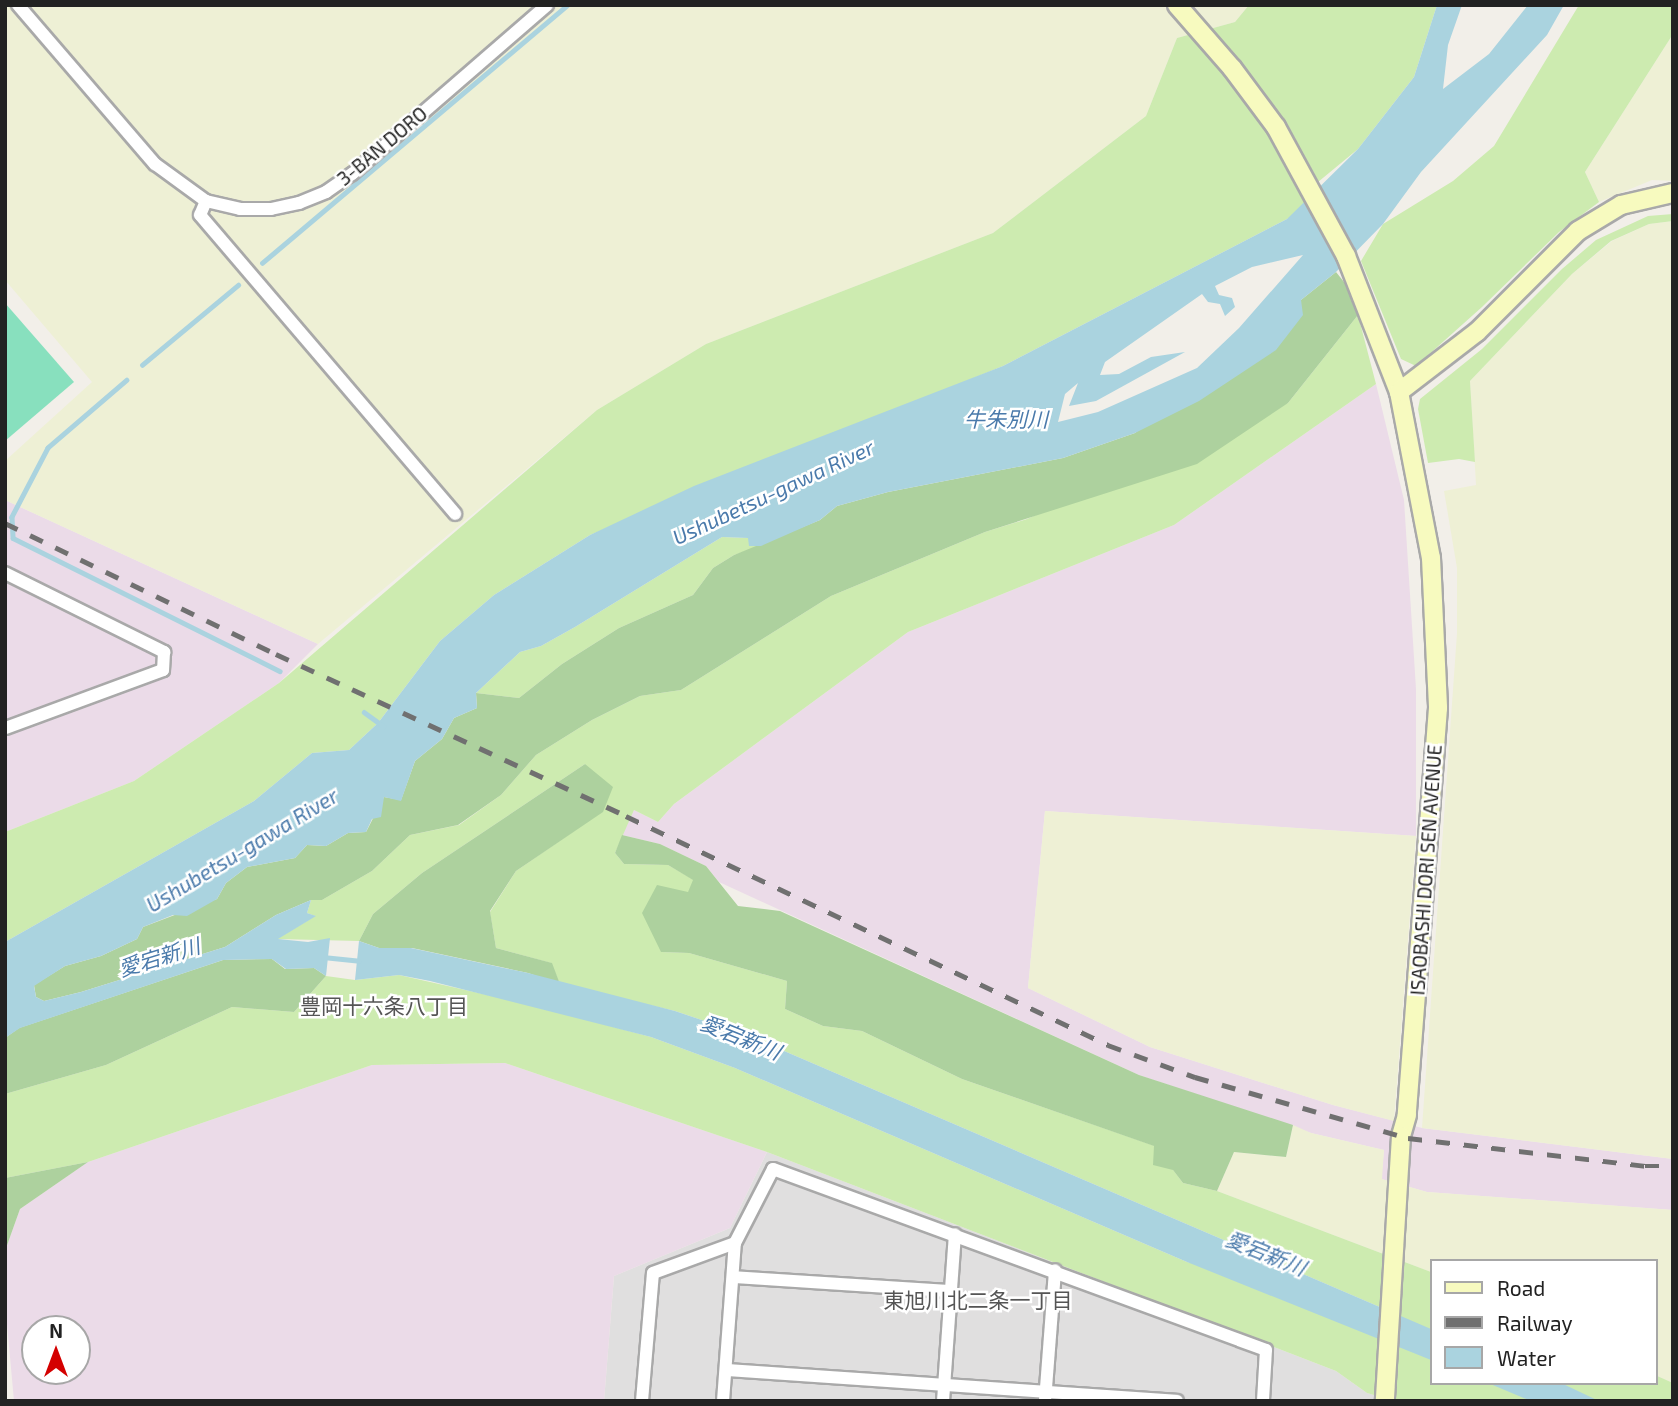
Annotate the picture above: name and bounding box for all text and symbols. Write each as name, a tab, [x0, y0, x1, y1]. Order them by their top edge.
street label: 3-BAN DORO	[333, 102, 431, 190]
water label: 牛朱別川	[964, 406, 1048, 432]
water label: Ushubetsu-gawa River	[668, 434, 878, 550]
street label: ISAOBASHI DORI SEN AVENUE	[1406, 744, 1446, 996]
water label: Ushubetsu-gawa River	[141, 783, 343, 917]
water label: 愛宕新川	[115, 933, 203, 981]
district label: 豊岡十六条八丁目	[300, 993, 468, 1019]
water label: 愛宕新川	[697, 1010, 785, 1064]
water label: 愛宕新川	[1222, 1226, 1310, 1280]
legend	[1430, 1259, 1657, 1385]
text: Road	[1497, 1275, 1545, 1300]
district label: 東旭川北二条一丁目	[884, 1287, 1072, 1313]
text: Railway	[1497, 1310, 1573, 1335]
north arrow	[21, 1315, 91, 1385]
text: N	[49, 1319, 63, 1342]
text: Water	[1497, 1345, 1556, 1370]

